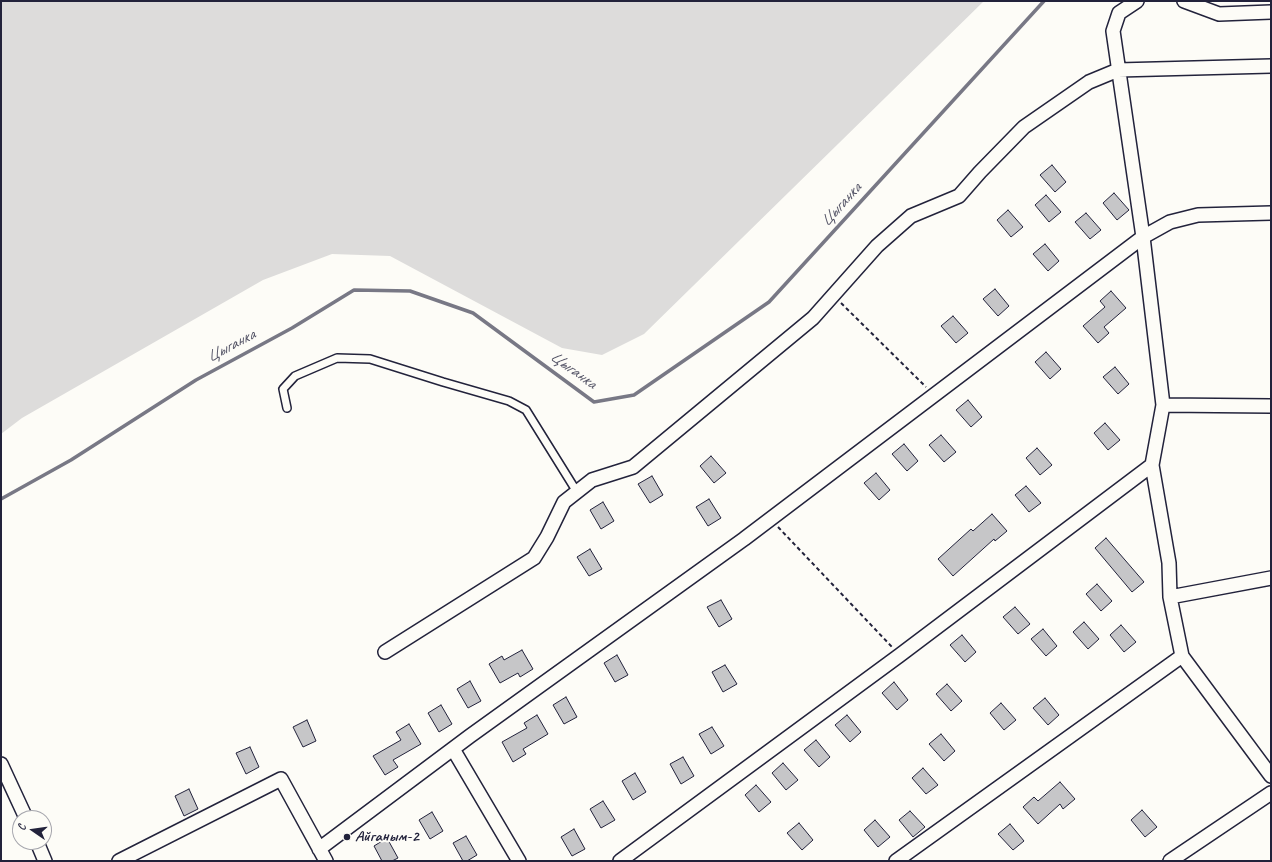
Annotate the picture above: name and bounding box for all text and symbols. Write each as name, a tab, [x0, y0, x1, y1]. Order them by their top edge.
water label: Цыганка	[816, 179, 866, 231]
water label: Цыганка	[203, 325, 259, 367]
water label: Цыганка	[546, 346, 600, 394]
north arrow	[12, 810, 52, 850]
text: С	[14, 823, 29, 832]
place label: Айганым-2	[355, 827, 419, 847]
marker: Айганым-2	[342, 832, 352, 842]

